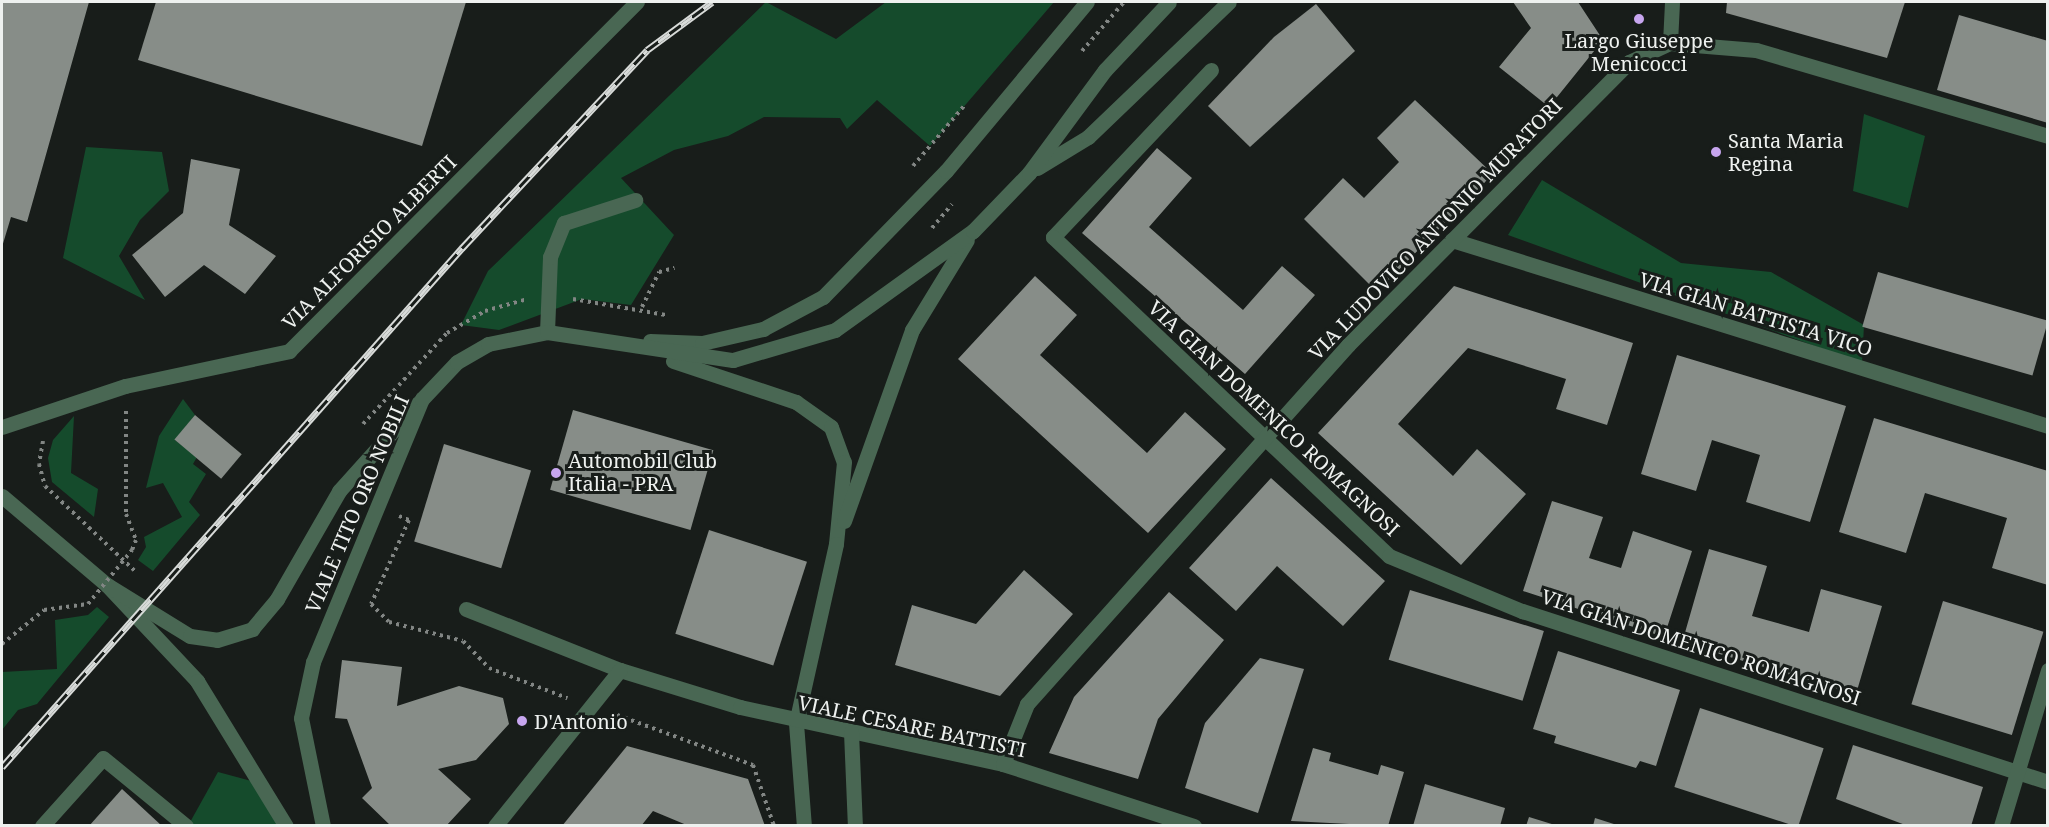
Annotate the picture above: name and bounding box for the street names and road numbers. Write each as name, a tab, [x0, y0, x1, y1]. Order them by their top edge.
street label: VIA LUDOVICO ANTONIO MURATORI	[1303, 93, 1567, 365]
street label: VIA ALFORISIO ALBERTI	[277, 150, 461, 334]
street label: VIA GIAN BATTISTA VICO	[1637, 267, 1875, 361]
street label: VIA GIAN DOMENICO ROMAGNOSI	[1144, 295, 1404, 541]
street label: VIALE TITO ORO NOBILI	[300, 391, 414, 617]
street label: VIA GIAN DOMENICO ROMAGNOSI	[1538, 584, 1864, 710]
street label: VIALE CESARE BATTISTI	[796, 690, 1028, 762]

